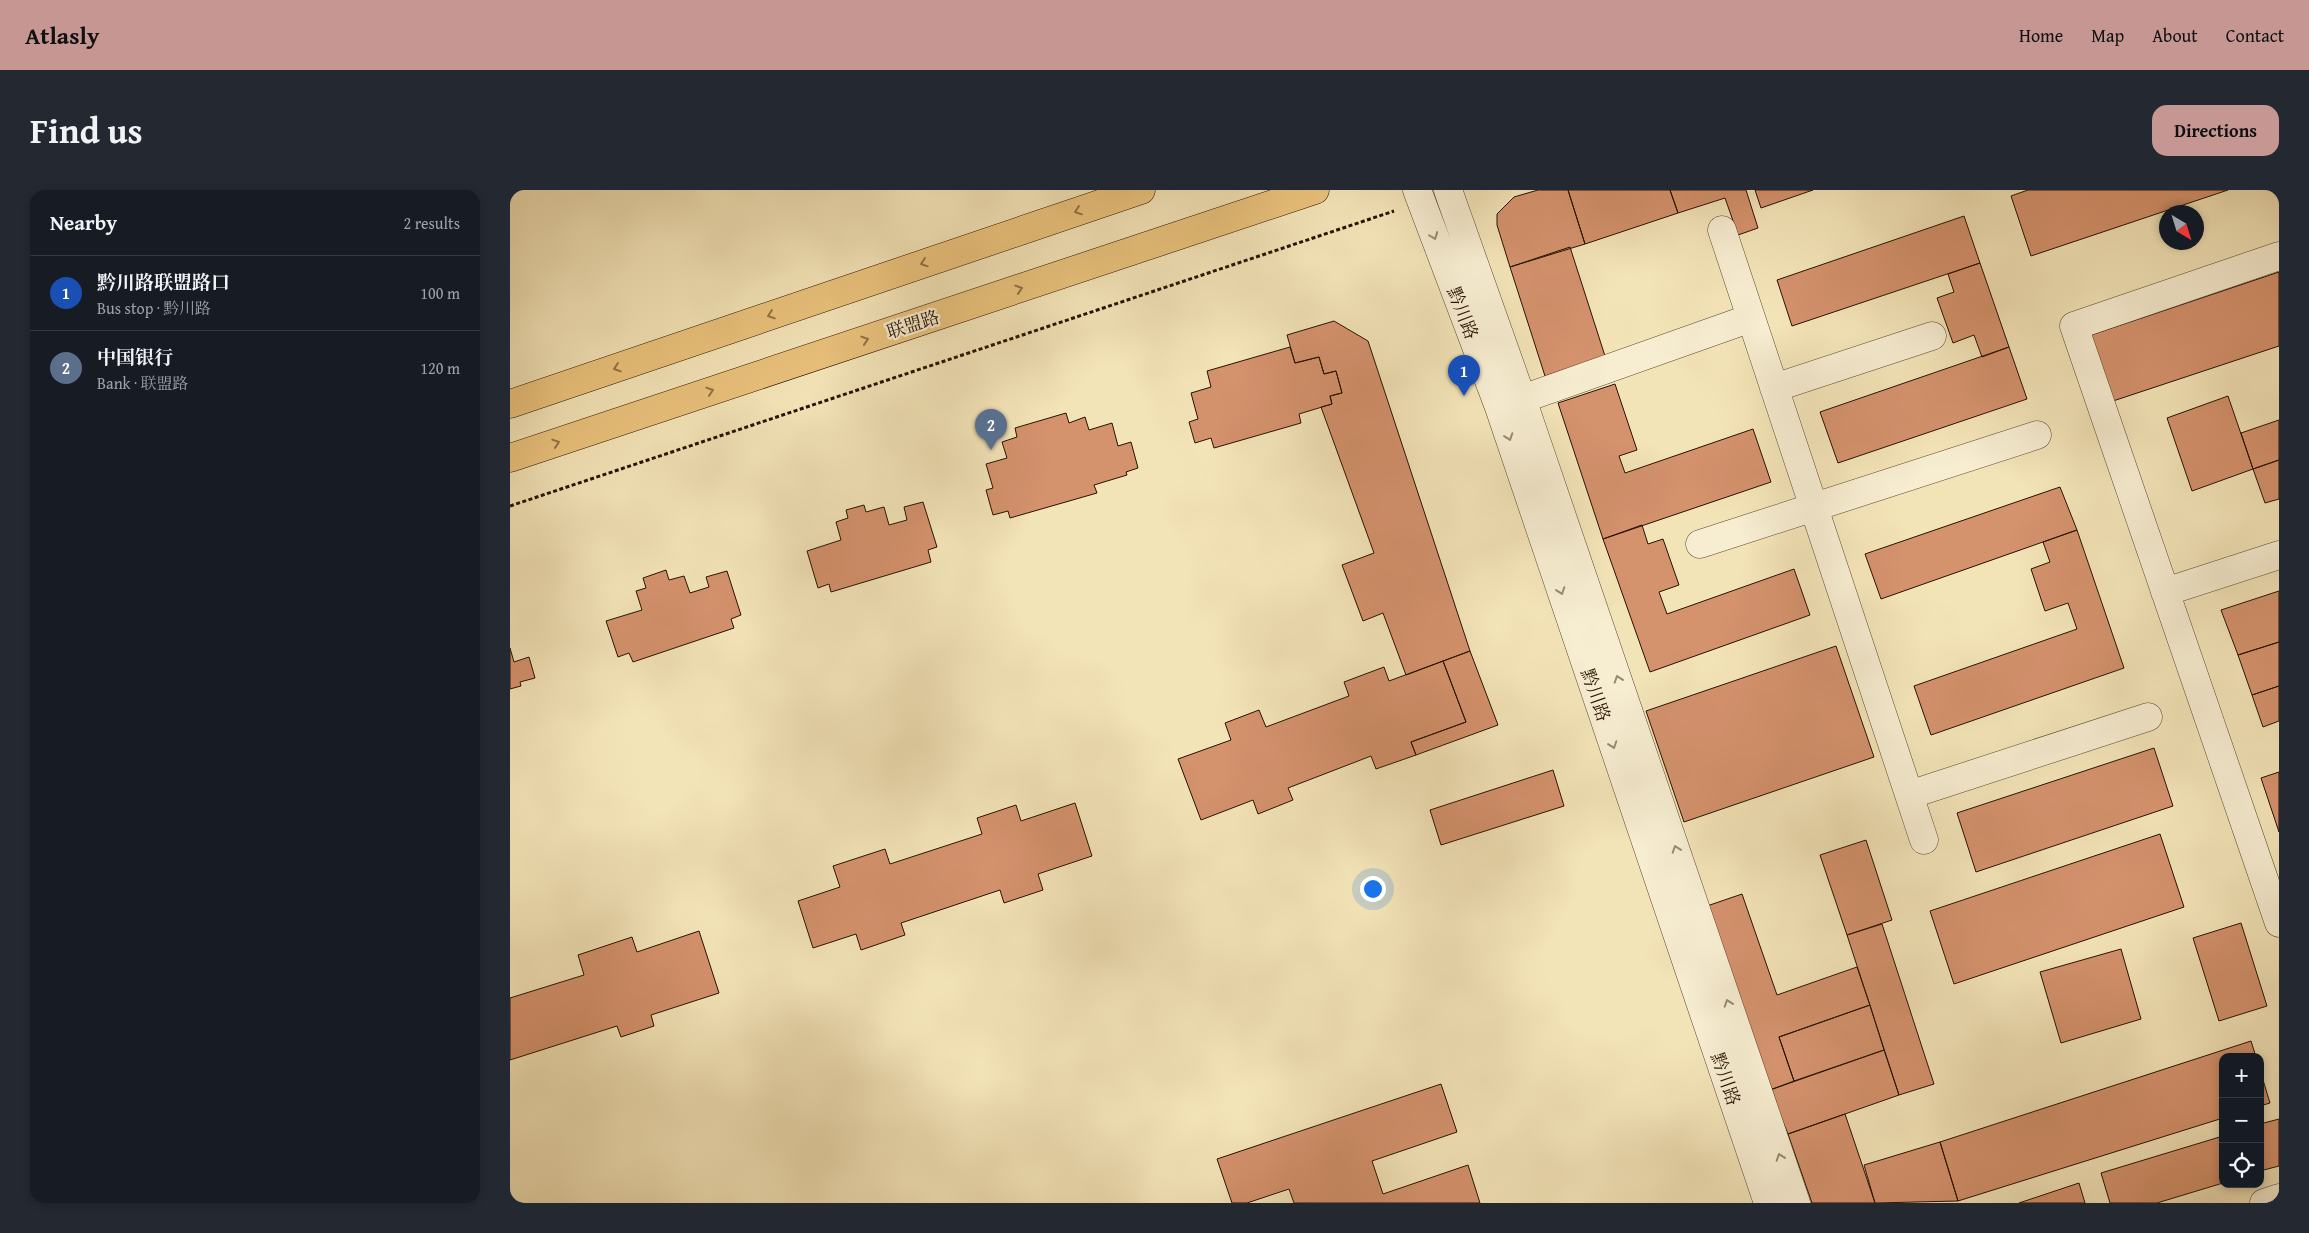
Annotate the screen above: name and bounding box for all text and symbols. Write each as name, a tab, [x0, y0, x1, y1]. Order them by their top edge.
text: Atlasly	[25, 18, 99, 53]
text: Home	[2019, 22, 2063, 49]
text: Map	[2091, 22, 2124, 49]
text: About	[2152, 22, 2198, 49]
text: Contact	[2226, 22, 2284, 49]
text: Find us	[30, 105, 143, 156]
button: Directions	[2152, 105, 2279, 156]
one-way arrow	[1075, 205, 1083, 215]
north arrow	[2159, 205, 2204, 250]
text: Nearby	[50, 207, 117, 238]
text: 2 results	[403, 211, 460, 235]
one-way arrow	[1428, 231, 1438, 240]
one-way arrow	[921, 258, 929, 268]
text: 黔川路联盟路口	[97, 268, 230, 296]
text: 1	[62, 281, 70, 305]
text: 100 m	[420, 281, 460, 305]
street label: 黔川路	[1441, 283, 1485, 343]
one-way arrow	[1014, 285, 1022, 295]
text: Bus stop · 黔川路	[97, 296, 211, 320]
street label: 联盟路	[883, 303, 943, 345]
one-way arrow	[767, 310, 775, 320]
one-way arrow	[860, 336, 868, 346]
text: 中国银行	[97, 343, 173, 371]
pin: 1	[1448, 355, 1480, 396]
text: 2	[62, 356, 70, 380]
text: 120 m	[420, 356, 460, 380]
one-way arrow	[613, 362, 621, 372]
text: Bank · 联盟路	[97, 371, 188, 395]
one-way arrow	[706, 387, 714, 397]
pin: 2	[975, 409, 1007, 450]
one-way arrow	[1503, 433, 1513, 441]
one-way arrow	[552, 439, 560, 449]
one-way arrow	[1555, 586, 1565, 595]
street label: 黔川路	[1574, 665, 1618, 725]
one-way arrow	[1613, 675, 1623, 684]
one-way arrow	[1607, 740, 1617, 749]
one-way arrow	[1672, 846, 1682, 854]
your location	[1360, 876, 1386, 902]
one-way arrow	[1724, 999, 1734, 1008]
street label: 黔川路	[1704, 1049, 1748, 1109]
map controls	[2219, 1053, 2264, 1188]
button: +	[2219, 1053, 2264, 1098]
button: −	[2219, 1098, 2264, 1143]
button: locate	[2219, 1143, 2264, 1188]
one-way arrow	[1776, 1153, 1786, 1162]

